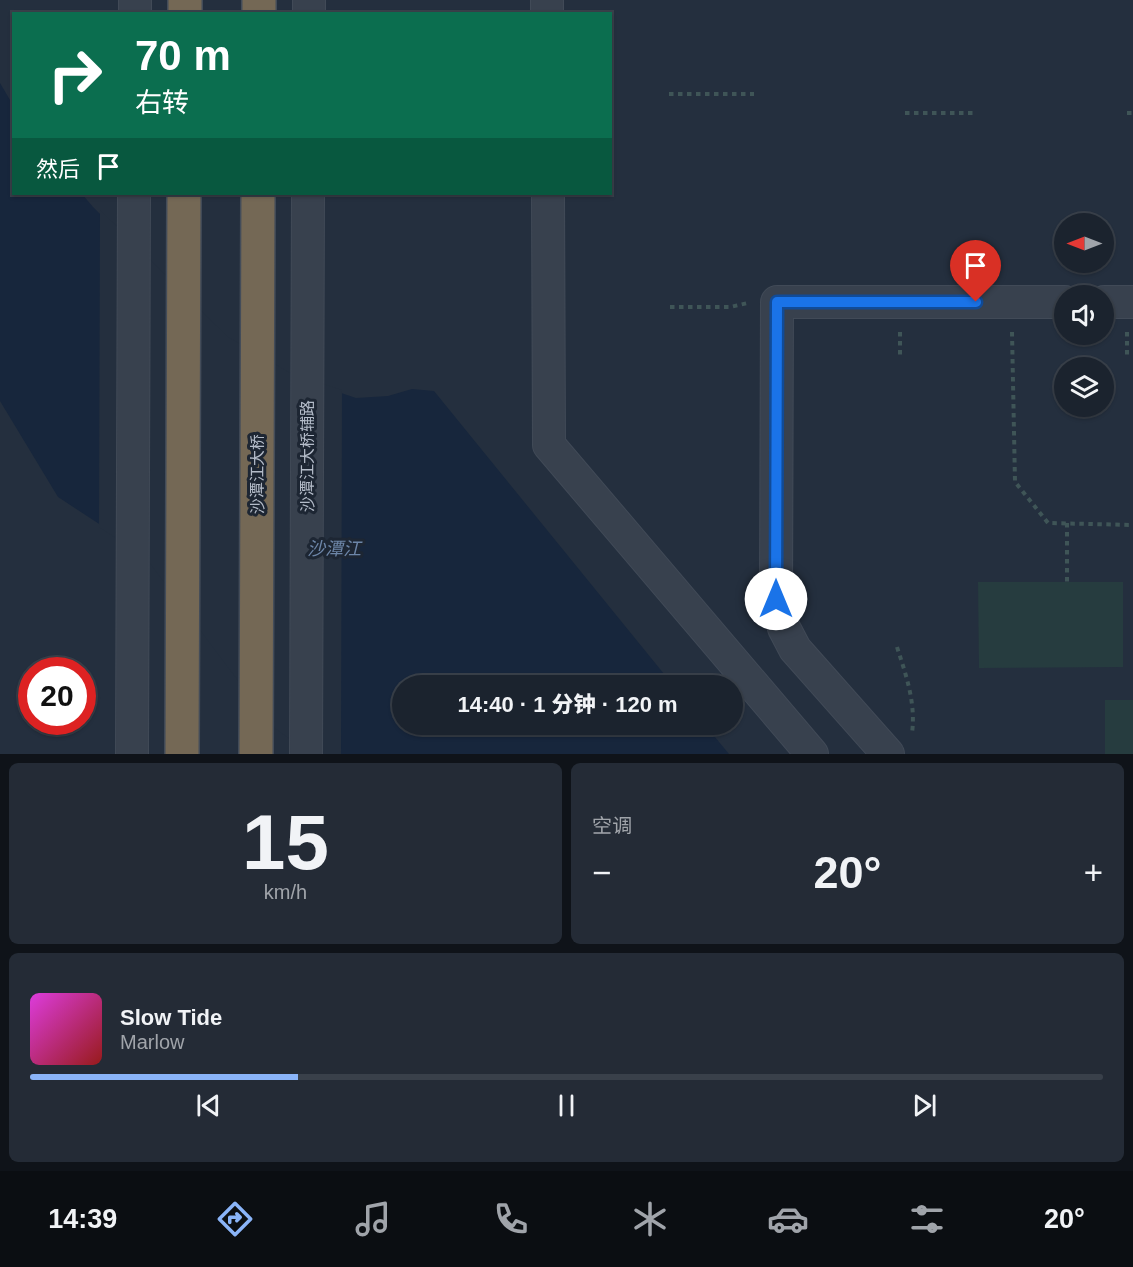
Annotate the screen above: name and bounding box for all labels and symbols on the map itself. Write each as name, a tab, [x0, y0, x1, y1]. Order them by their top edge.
north arrow	[1054, 213, 1114, 273]
pin	[950, 240, 1001, 302]
street label: 沙潭江大桥辅路	[299, 400, 316, 512]
street label: 沙潭江大桥	[249, 434, 266, 514]
water label: 沙潭江	[307, 539, 363, 559]
position arrow	[744, 567, 808, 631]
speed limit sign: 20	[18, 657, 96, 735]

